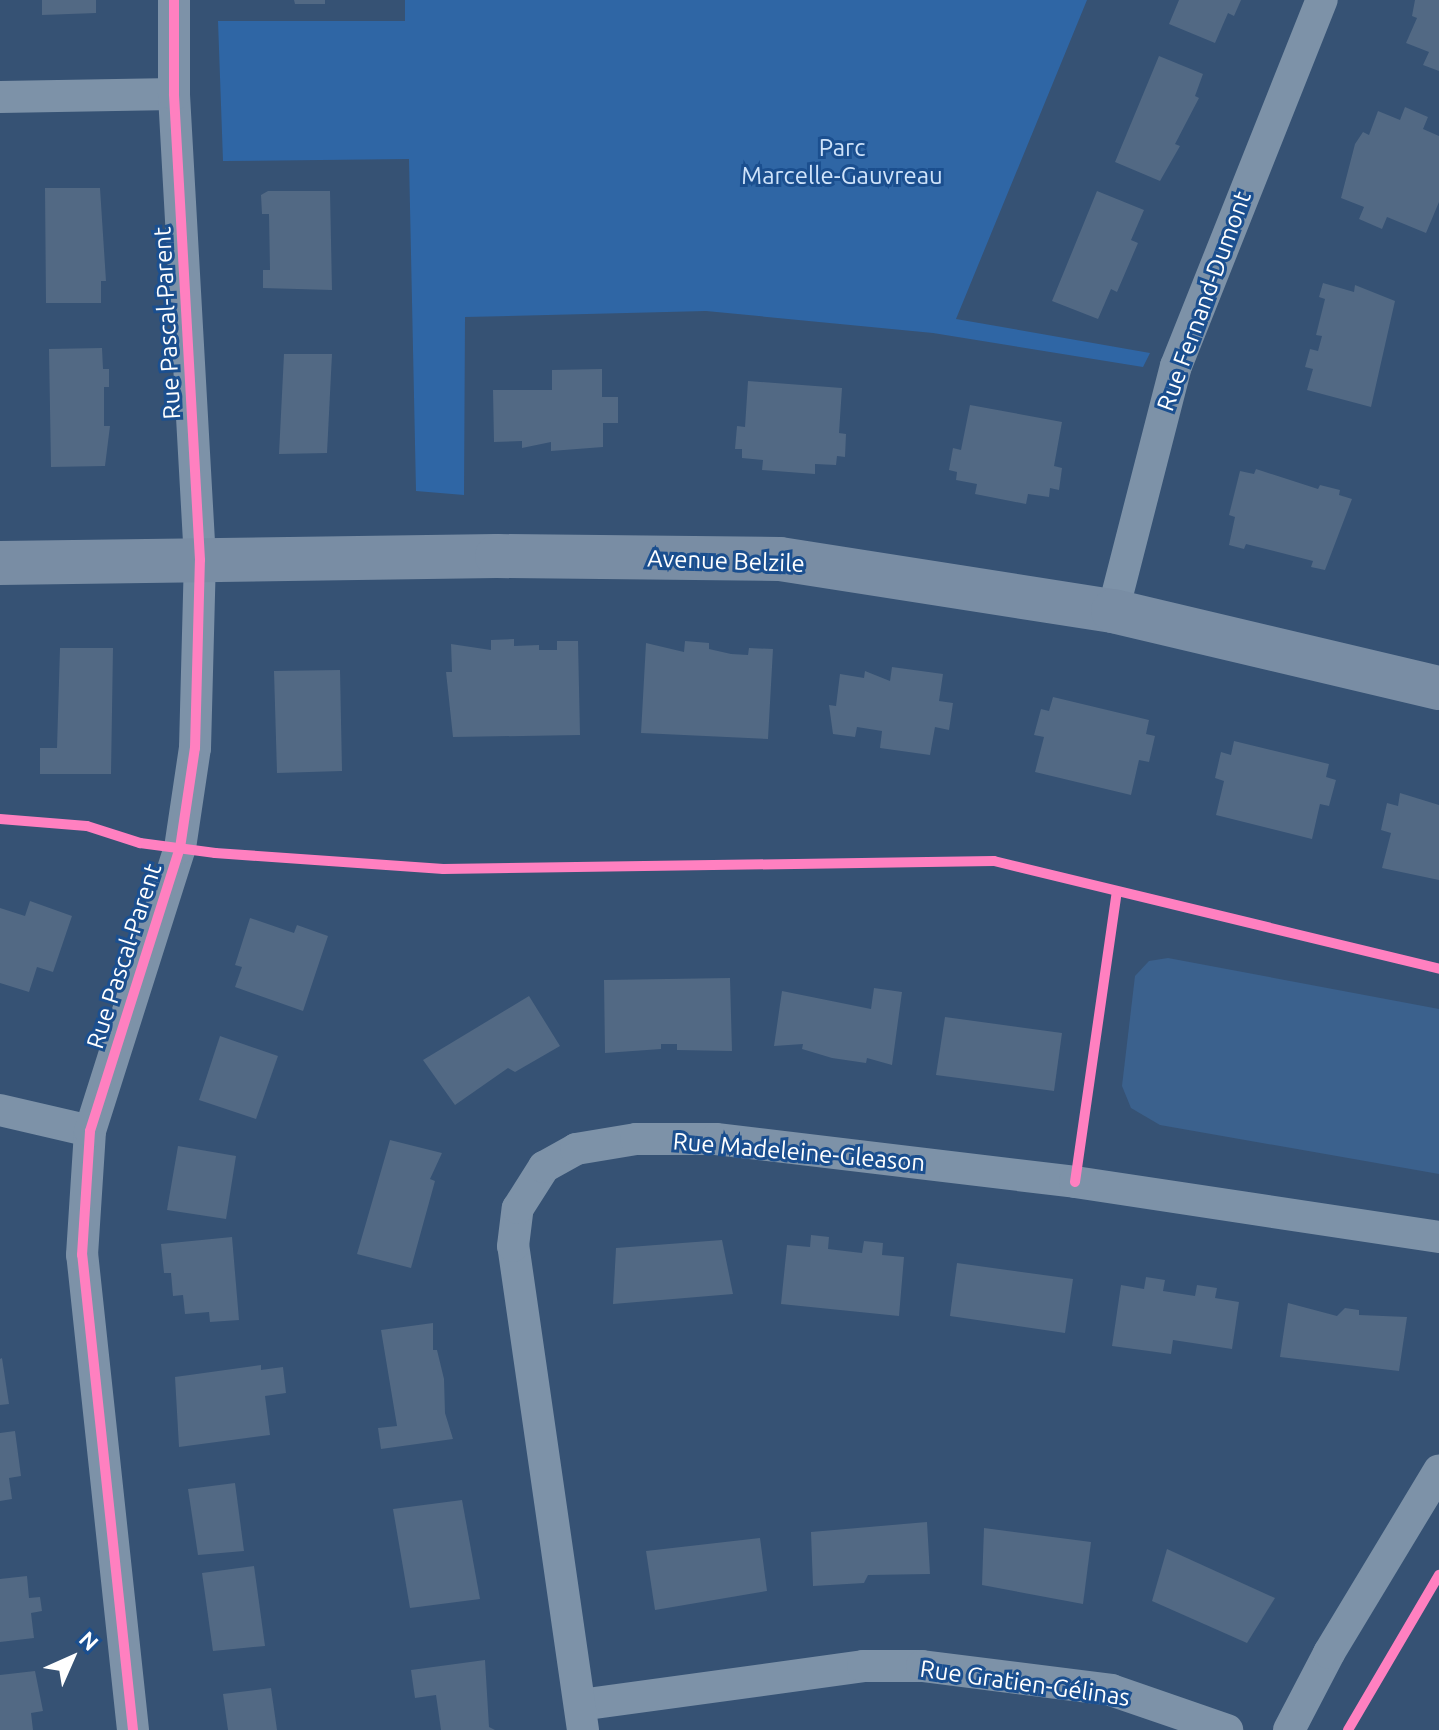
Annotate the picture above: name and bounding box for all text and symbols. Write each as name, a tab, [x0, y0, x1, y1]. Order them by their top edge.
park label: Parc Marcelle-Gauvreau	[741, 134, 943, 190]
street label: Rue Fernand-Dumont	[1151, 187, 1257, 415]
street label: Rue Pascal-Parent	[148, 226, 186, 420]
street label: Avenue Belzile	[647, 544, 805, 578]
street label: Rue Pascal-Parent	[81, 860, 167, 1052]
street label: Rue Madeleine-Gleason	[672, 1127, 926, 1177]
north arrow	[32, 1618, 112, 1698]
text: N	[75, 1626, 104, 1655]
street label: Rue Gratien-Gélinas	[918, 1654, 1132, 1712]

